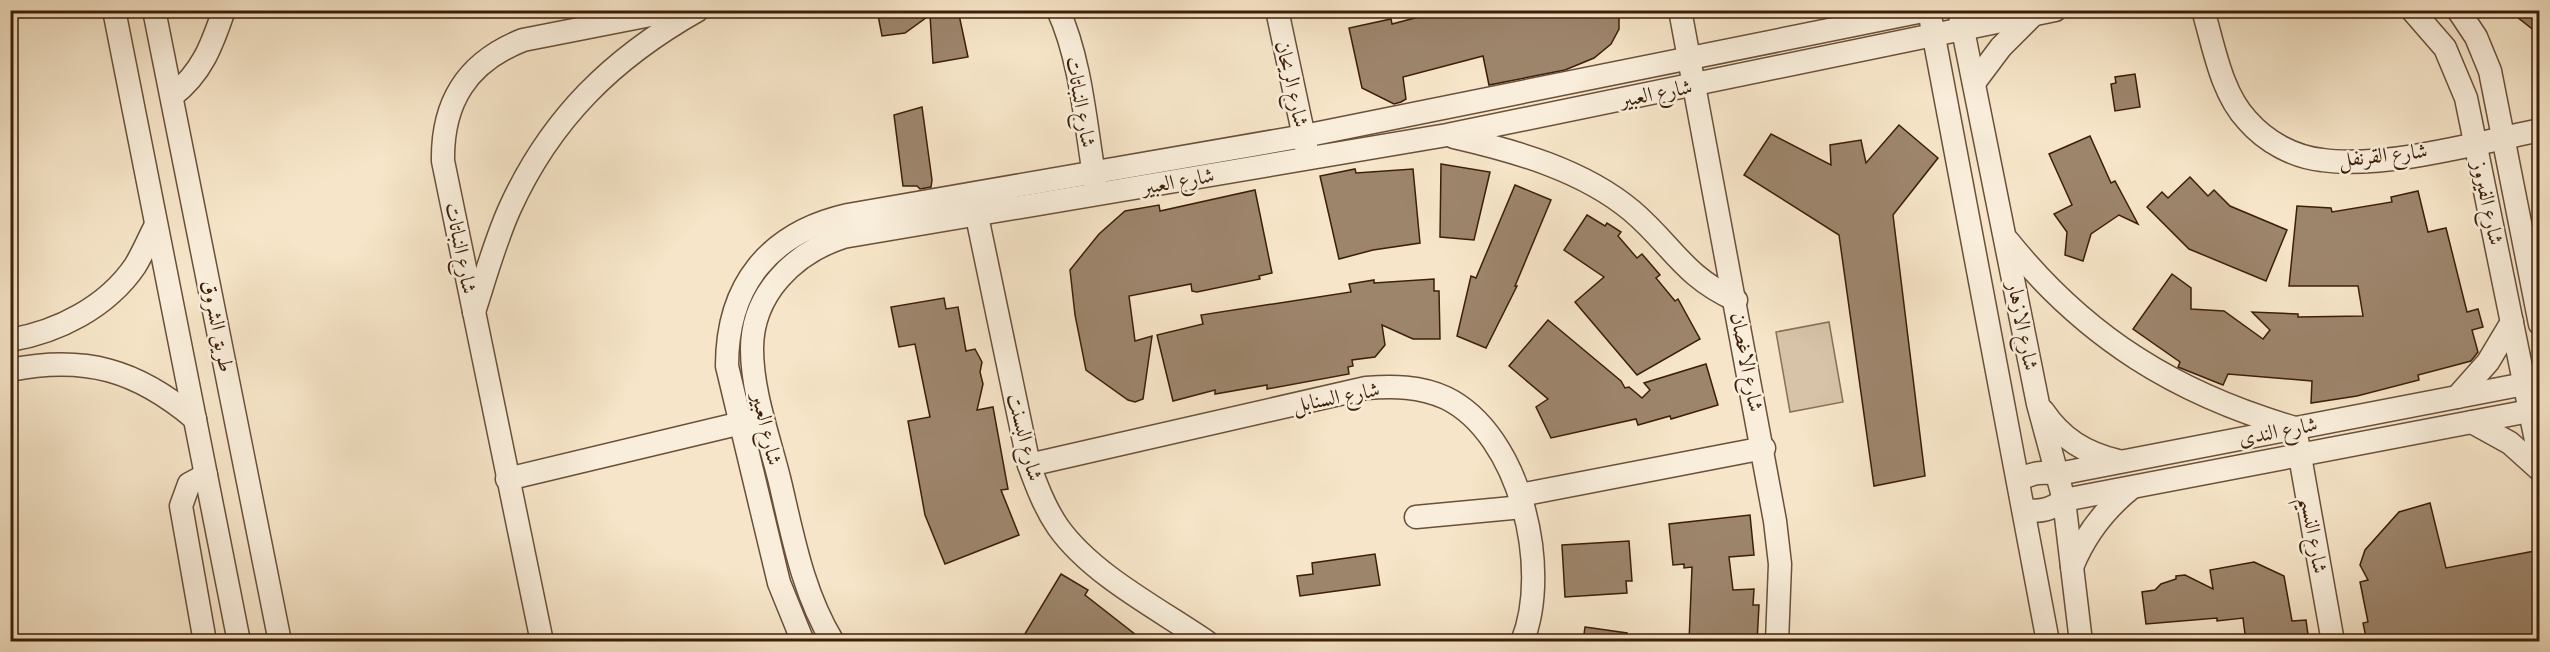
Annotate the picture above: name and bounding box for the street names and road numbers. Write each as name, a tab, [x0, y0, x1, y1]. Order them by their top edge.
street label: شارع الريحان	[1265, 38, 1315, 131]
street label: شارع النباتات	[1055, 54, 1102, 151]
street label: شارع العبير	[1616, 73, 1695, 118]
street label: شارع القرنفل	[2337, 137, 2429, 178]
street label: شارع الفيروز	[2461, 157, 2510, 248]
street label: شارع العبير	[1138, 162, 1217, 205]
street label: شارع النباتات	[435, 200, 483, 297]
street label: شارع الازهار	[1996, 277, 2044, 373]
street label: طريق الشروق	[193, 278, 240, 375]
street label: شارع الاغصان	[1720, 310, 1769, 415]
street label: شارع السنابل	[1290, 376, 1383, 423]
street label: شارع العبير	[741, 388, 788, 469]
street label: شارع البسنت	[997, 390, 1048, 485]
street label: شارع الندى	[2236, 411, 2321, 456]
street label: شارع النسيم	[2287, 494, 2334, 577]

